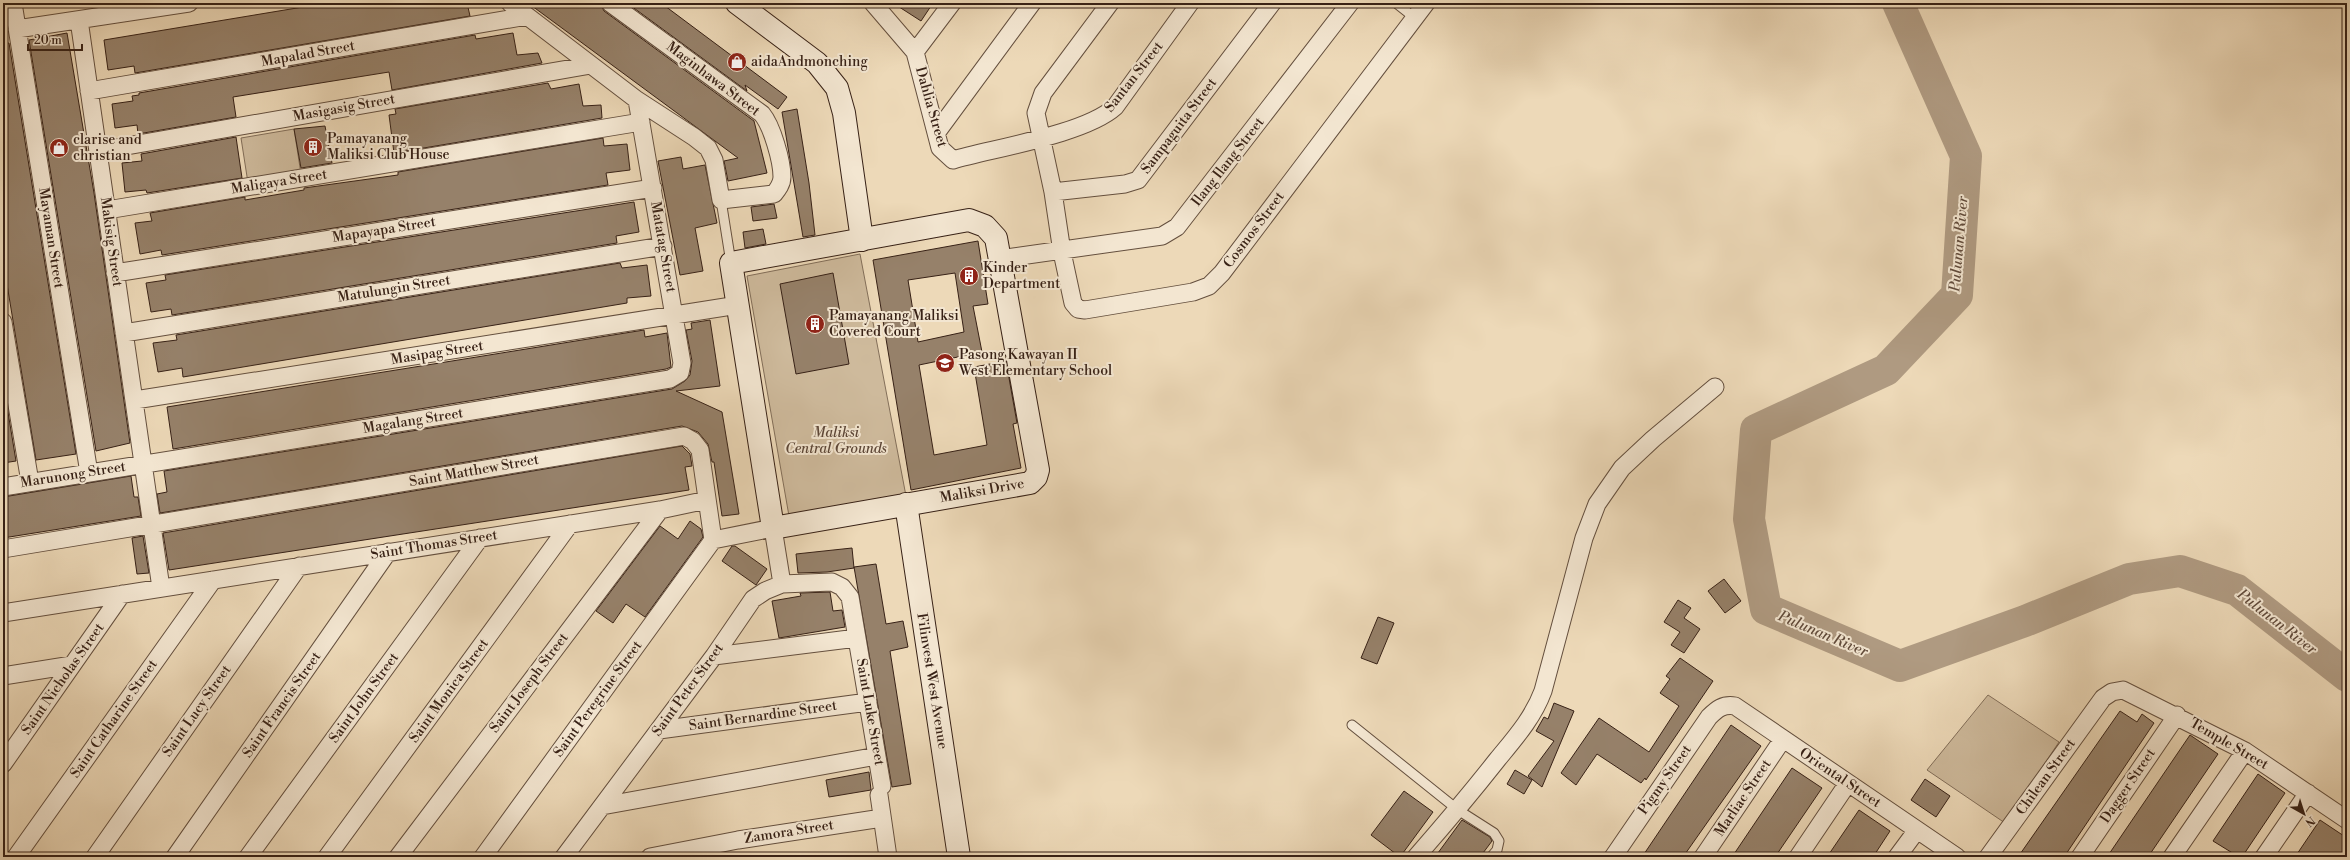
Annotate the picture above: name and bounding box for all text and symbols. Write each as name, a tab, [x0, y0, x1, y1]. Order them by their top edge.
scale bar	[28, 26, 82, 52]
text: 20 m	[34, 33, 62, 48]
street label: Mapalad Street	[260, 37, 356, 71]
street label: Maginhawa Street	[663, 38, 763, 120]
street label: Santan Street	[1101, 38, 1167, 116]
shop icon: aidaAndmonching	[726, 51, 748, 73]
place label: aidaAndmonching	[751, 53, 868, 71]
street label: Dahlia Street	[911, 65, 951, 149]
street label: Sampaguita Street	[1137, 74, 1221, 177]
street label: Masigasig Street	[291, 90, 397, 126]
street label: Ilang Ilang Street	[1188, 114, 1268, 210]
place label: Pamayanang Maliksi Club House	[327, 130, 450, 164]
place label: clarise and christian	[73, 131, 142, 165]
building icon: Pamayanang Maliksi Club House	[302, 136, 324, 158]
shop icon: clarise and christian	[48, 137, 70, 159]
street label: Maligaya Street	[230, 166, 328, 198]
street label: Mayaman Street	[34, 186, 68, 290]
street label: Cosmos Street	[1219, 188, 1289, 272]
water label: Pulunan River	[1945, 195, 1973, 294]
street label: Makisig Street	[96, 196, 126, 288]
street label: Matatag Street	[646, 200, 680, 294]
street label: Mapayapa Street	[331, 213, 437, 247]
place label: Kinder Department	[983, 259, 1060, 293]
building icon: Kinder Department	[958, 265, 980, 287]
street label: Matulungin Street	[336, 271, 452, 307]
place label: Pamayanang Maliksi Covered Court	[829, 307, 959, 341]
building icon: Pamayanang Maliksi Covered Court	[804, 313, 826, 335]
street label: Masipag Street	[389, 337, 485, 369]
place label: Pasong Kawayan II West Elementary School	[958, 346, 1112, 380]
school or university icon: Pasong Kawayan II West Elementary School	[934, 352, 956, 374]
street label: Magalang Street	[361, 404, 465, 438]
park label: Maliksi Central Grounds	[785, 424, 887, 458]
street label: Saint Matthew Street	[408, 451, 540, 491]
street label: Marunong Street	[19, 458, 127, 492]
street label: Maliksi Drive	[938, 475, 1026, 507]
street label: Saint Thomas Street	[369, 526, 499, 564]
water label: Pulunan River	[2233, 584, 2321, 659]
water label: Pulunan River	[1774, 606, 1871, 662]
street label: Filinvest West Avenue	[912, 612, 952, 750]
street label: Saint Nicholas Street	[18, 620, 108, 738]
street label: Saint Joseph Street	[486, 630, 572, 736]
street label: Saint Monica Street	[405, 635, 493, 747]
street label: Saint Peregrine Street	[550, 637, 646, 761]
street label: Saint Peter Street	[648, 640, 728, 740]
street label: Saint Francis Street	[239, 649, 325, 761]
street label: Saint John Street	[325, 649, 403, 747]
street label: Saint Catharine Street	[66, 656, 162, 782]
street label: Saint Luke Street	[852, 657, 888, 767]
street label: Saint Lucy Street	[159, 662, 235, 760]
street label: Saint Bernardine Street	[688, 697, 838, 735]
street label: Temple Street	[2186, 714, 2272, 774]
street label: Chilean Street	[2012, 735, 2080, 819]
street label: Pigmy Street	[1634, 741, 1696, 818]
street label: Oriental Street	[1796, 744, 1884, 812]
street label: Dagger Street	[2096, 745, 2160, 827]
street label: Marliac Street	[1711, 756, 1775, 840]
north arrow	[2284, 794, 2324, 834]
text: N	[2302, 813, 2317, 829]
street label: Zamora Street	[743, 816, 835, 848]

